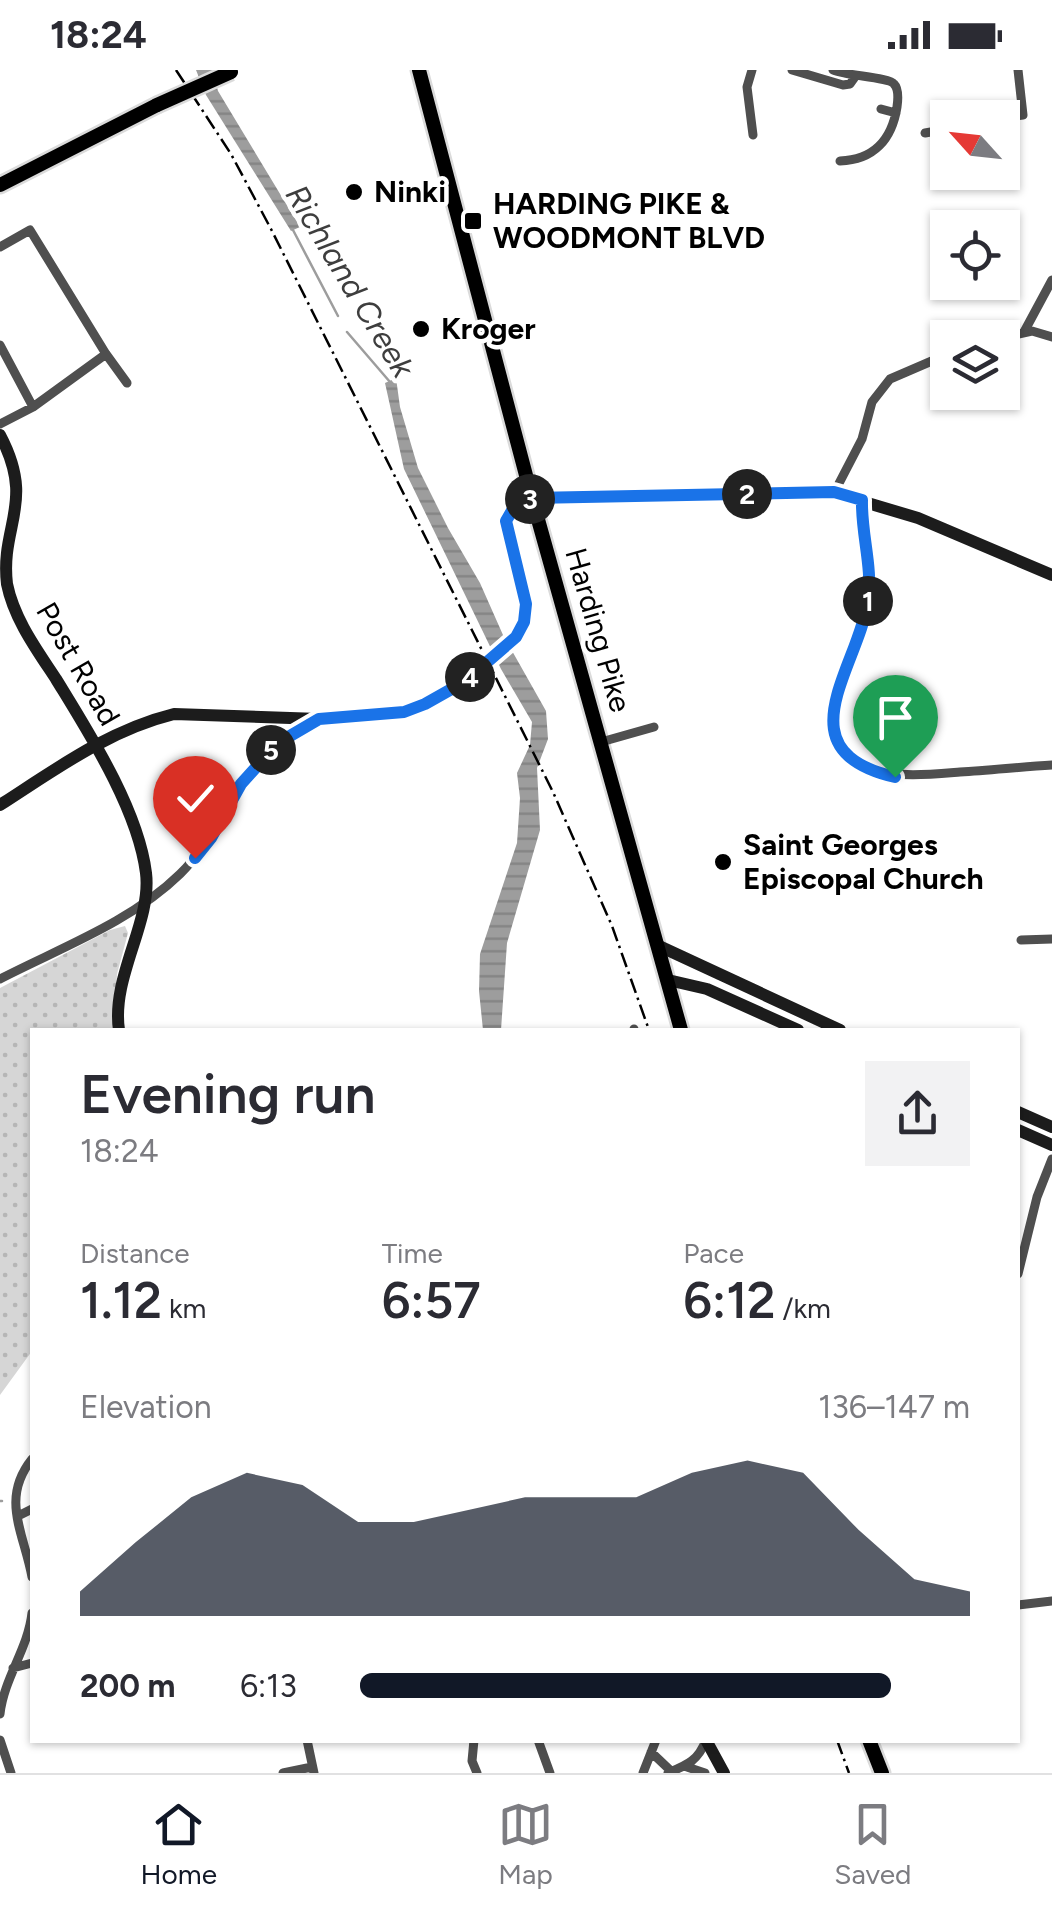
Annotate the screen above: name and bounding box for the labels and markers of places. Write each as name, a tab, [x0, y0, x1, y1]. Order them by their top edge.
place label: Ninki	[374, 173, 446, 210]
marker: Ninki	[343, 181, 365, 203]
place label: HARDING PIKE & WOODMONT BLVD	[493, 185, 765, 256]
marker: HARDING PIKE & WOODMONT BLVD	[462, 210, 484, 232]
place label: Kroger	[441, 310, 536, 347]
marker: Kroger	[410, 318, 432, 340]
pin: 2	[722, 469, 772, 519]
pin: 3	[505, 474, 555, 524]
pin: 1	[843, 576, 893, 626]
pin: 4	[445, 652, 495, 702]
pin	[853, 675, 938, 778]
pin: 5	[246, 725, 296, 775]
pin	[153, 756, 238, 859]
place label: Saint Georges Episcopal Church	[743, 826, 984, 897]
marker: Saint Georges Episcopal Church	[712, 851, 734, 873]

